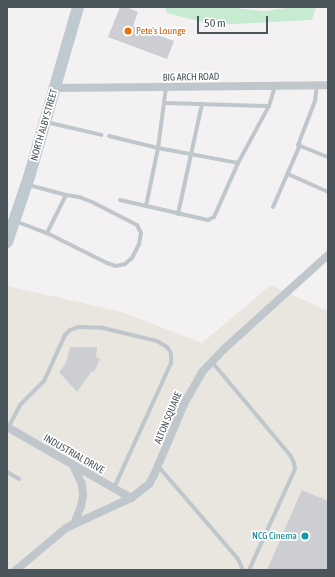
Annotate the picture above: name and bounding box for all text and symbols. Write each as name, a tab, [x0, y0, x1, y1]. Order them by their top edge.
scale bar	[199, 8, 270, 34]
text: 50 m	[204, 16, 226, 30]
place label: Pete's Lounge	[136, 25, 186, 37]
marker: Pete's Lounge	[123, 26, 133, 36]
street label: BIG ARCH ROAD	[163, 71, 219, 83]
street label: NORTH ALBY STREET	[28, 88, 60, 162]
street label: ALTON SQUARE	[152, 390, 184, 446]
street label: INDUSTRIAL DRIVE	[41, 432, 107, 476]
place label: NCG Cinema	[252, 530, 297, 542]
marker: NCG Cinema	[300, 531, 310, 541]

